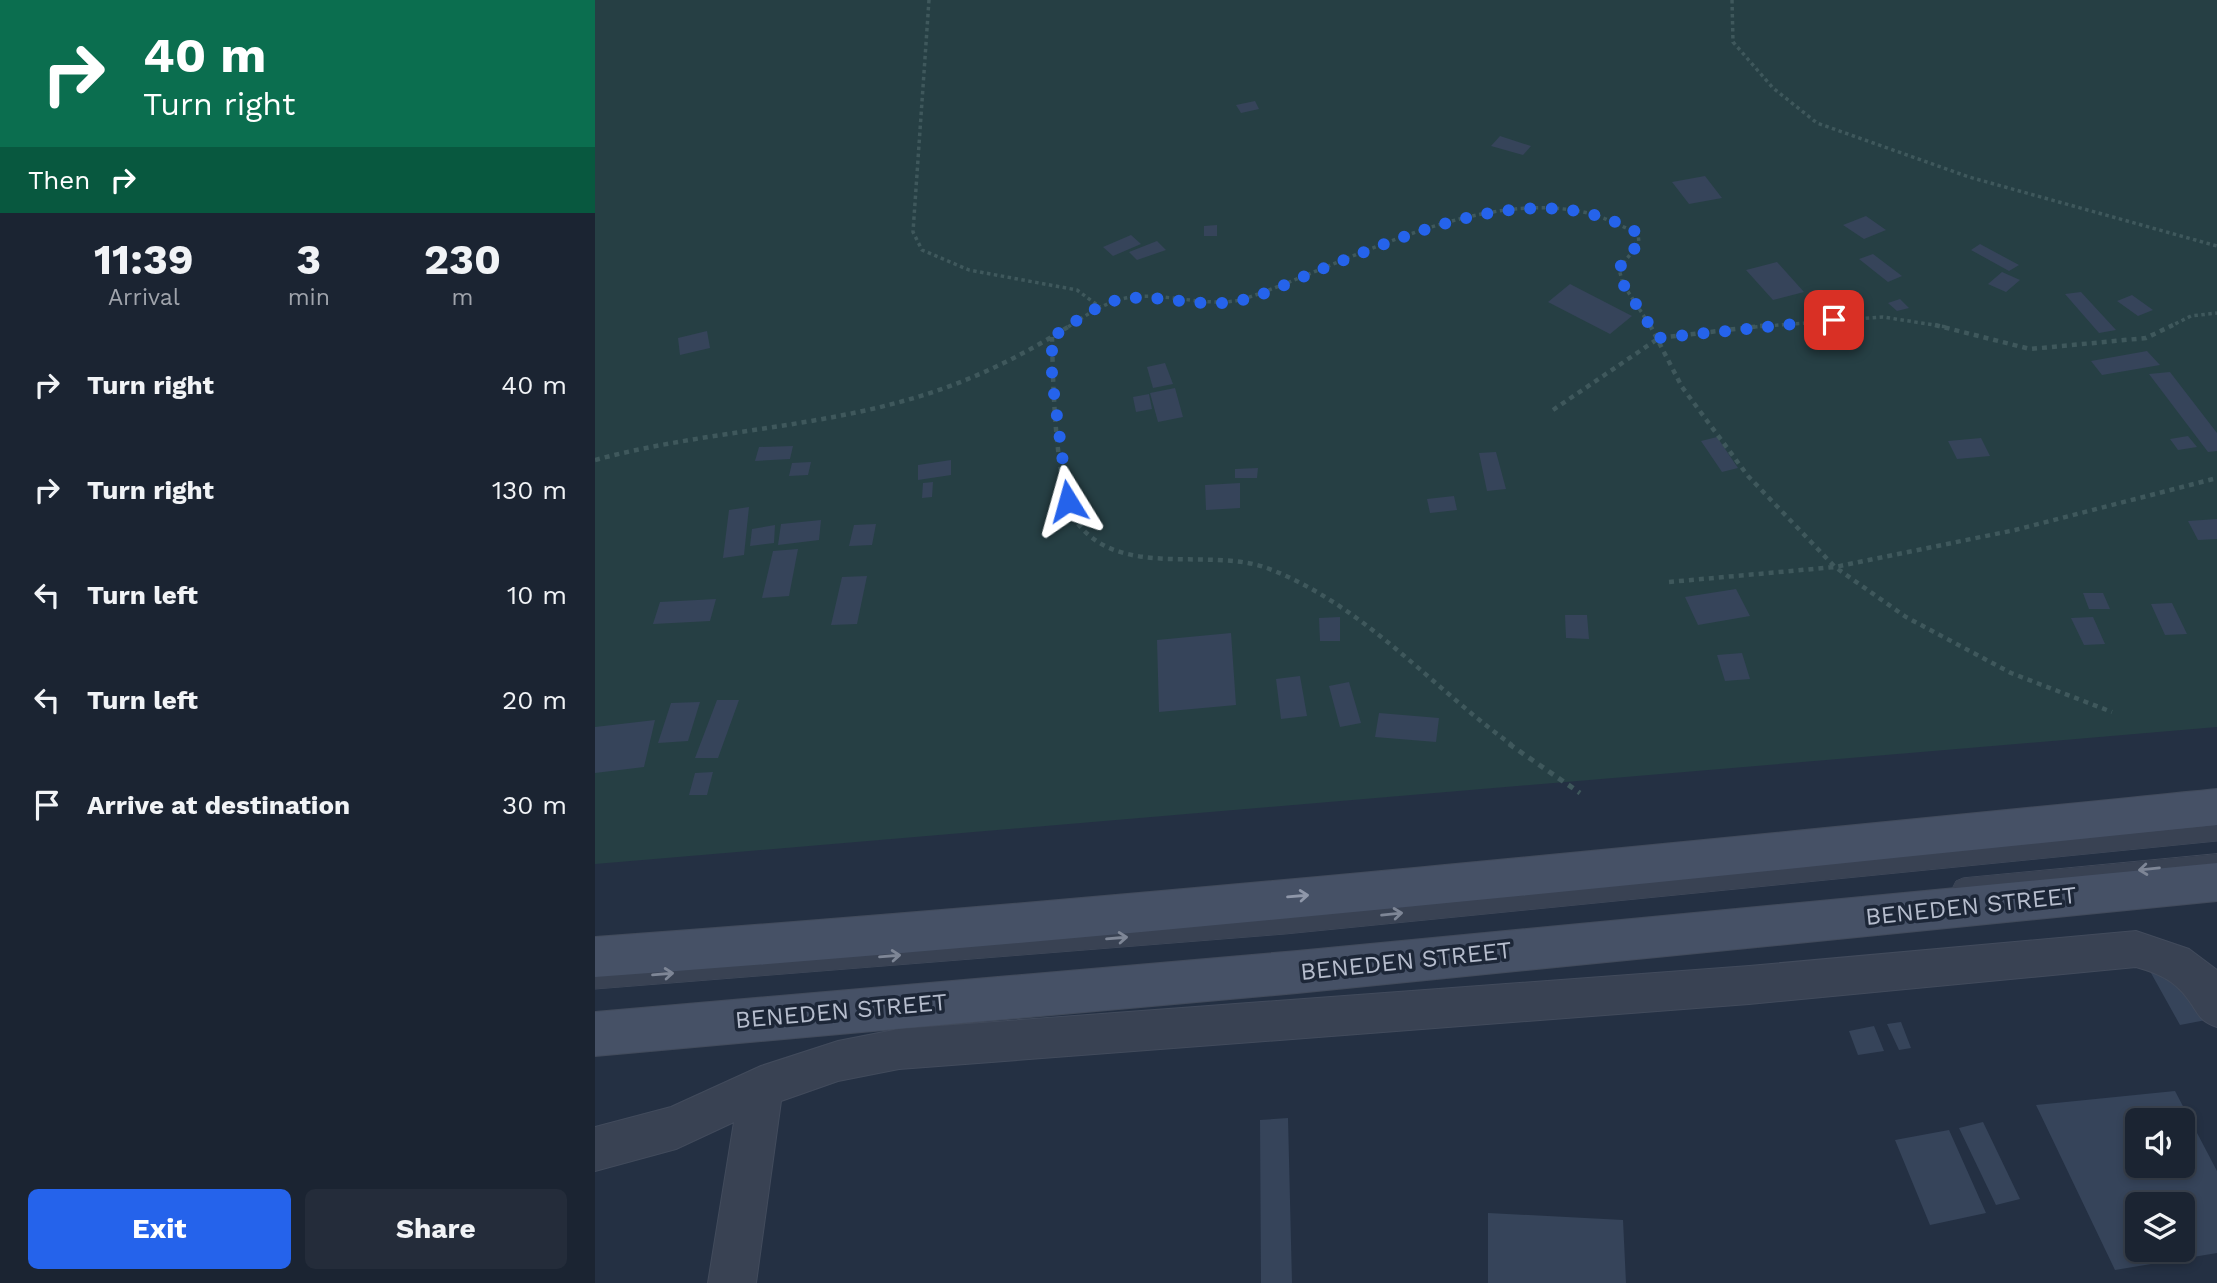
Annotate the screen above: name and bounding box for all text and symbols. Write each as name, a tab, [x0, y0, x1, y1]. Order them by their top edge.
text: 40 m	[143, 26, 266, 84]
icon: right	[28, 28, 119, 119]
text: Turn right	[143, 85, 295, 123]
icon: right	[104, 161, 142, 199]
text: Then	[28, 165, 90, 195]
text: 11:39	[94, 235, 194, 284]
text: 3	[296, 235, 321, 284]
text: 230	[424, 235, 501, 284]
text: Arrival	[108, 284, 180, 311]
text: min	[288, 284, 330, 311]
text: m	[451, 284, 473, 311]
pin	[1804, 290, 1864, 350]
icon: arrive	[1815, 301, 1853, 339]
icon: right	[28, 366, 66, 404]
text: Turn right	[87, 370, 214, 400]
text: 40 m	[501, 370, 567, 400]
position arrow	[1031, 464, 1105, 538]
icon: right	[28, 471, 66, 509]
text: Turn right	[87, 475, 214, 505]
text: 130 m	[492, 475, 567, 505]
icon: left	[28, 576, 66, 614]
text: Turn left	[87, 580, 198, 610]
text: 10 m	[507, 580, 567, 610]
icon: left	[28, 681, 66, 719]
text: Turn left	[87, 685, 198, 715]
text: 20 m	[502, 685, 567, 715]
icon: arrive	[28, 786, 66, 824]
text: Arrive at destination	[87, 790, 350, 820]
text: 30 m	[502, 790, 567, 820]
one-way arrow	[2138, 862, 2161, 875]
street label: BENEDEN STREET	[1864, 881, 2078, 931]
one-way arrow	[1286, 889, 1308, 902]
one-way arrow	[1380, 907, 1403, 920]
one-way arrow	[1105, 931, 1127, 944]
street label: BENEDEN STREET	[1299, 936, 1513, 986]
one-way arrow	[878, 949, 901, 962]
one-way arrow	[651, 967, 674, 980]
street label: BENEDEN STREET	[734, 988, 948, 1034]
map controls	[2125, 1108, 2195, 1262]
button: sound	[2125, 1108, 2195, 1178]
button: Exit	[28, 1189, 291, 1269]
button: Share	[305, 1189, 567, 1269]
button: layers	[2125, 1192, 2195, 1262]

